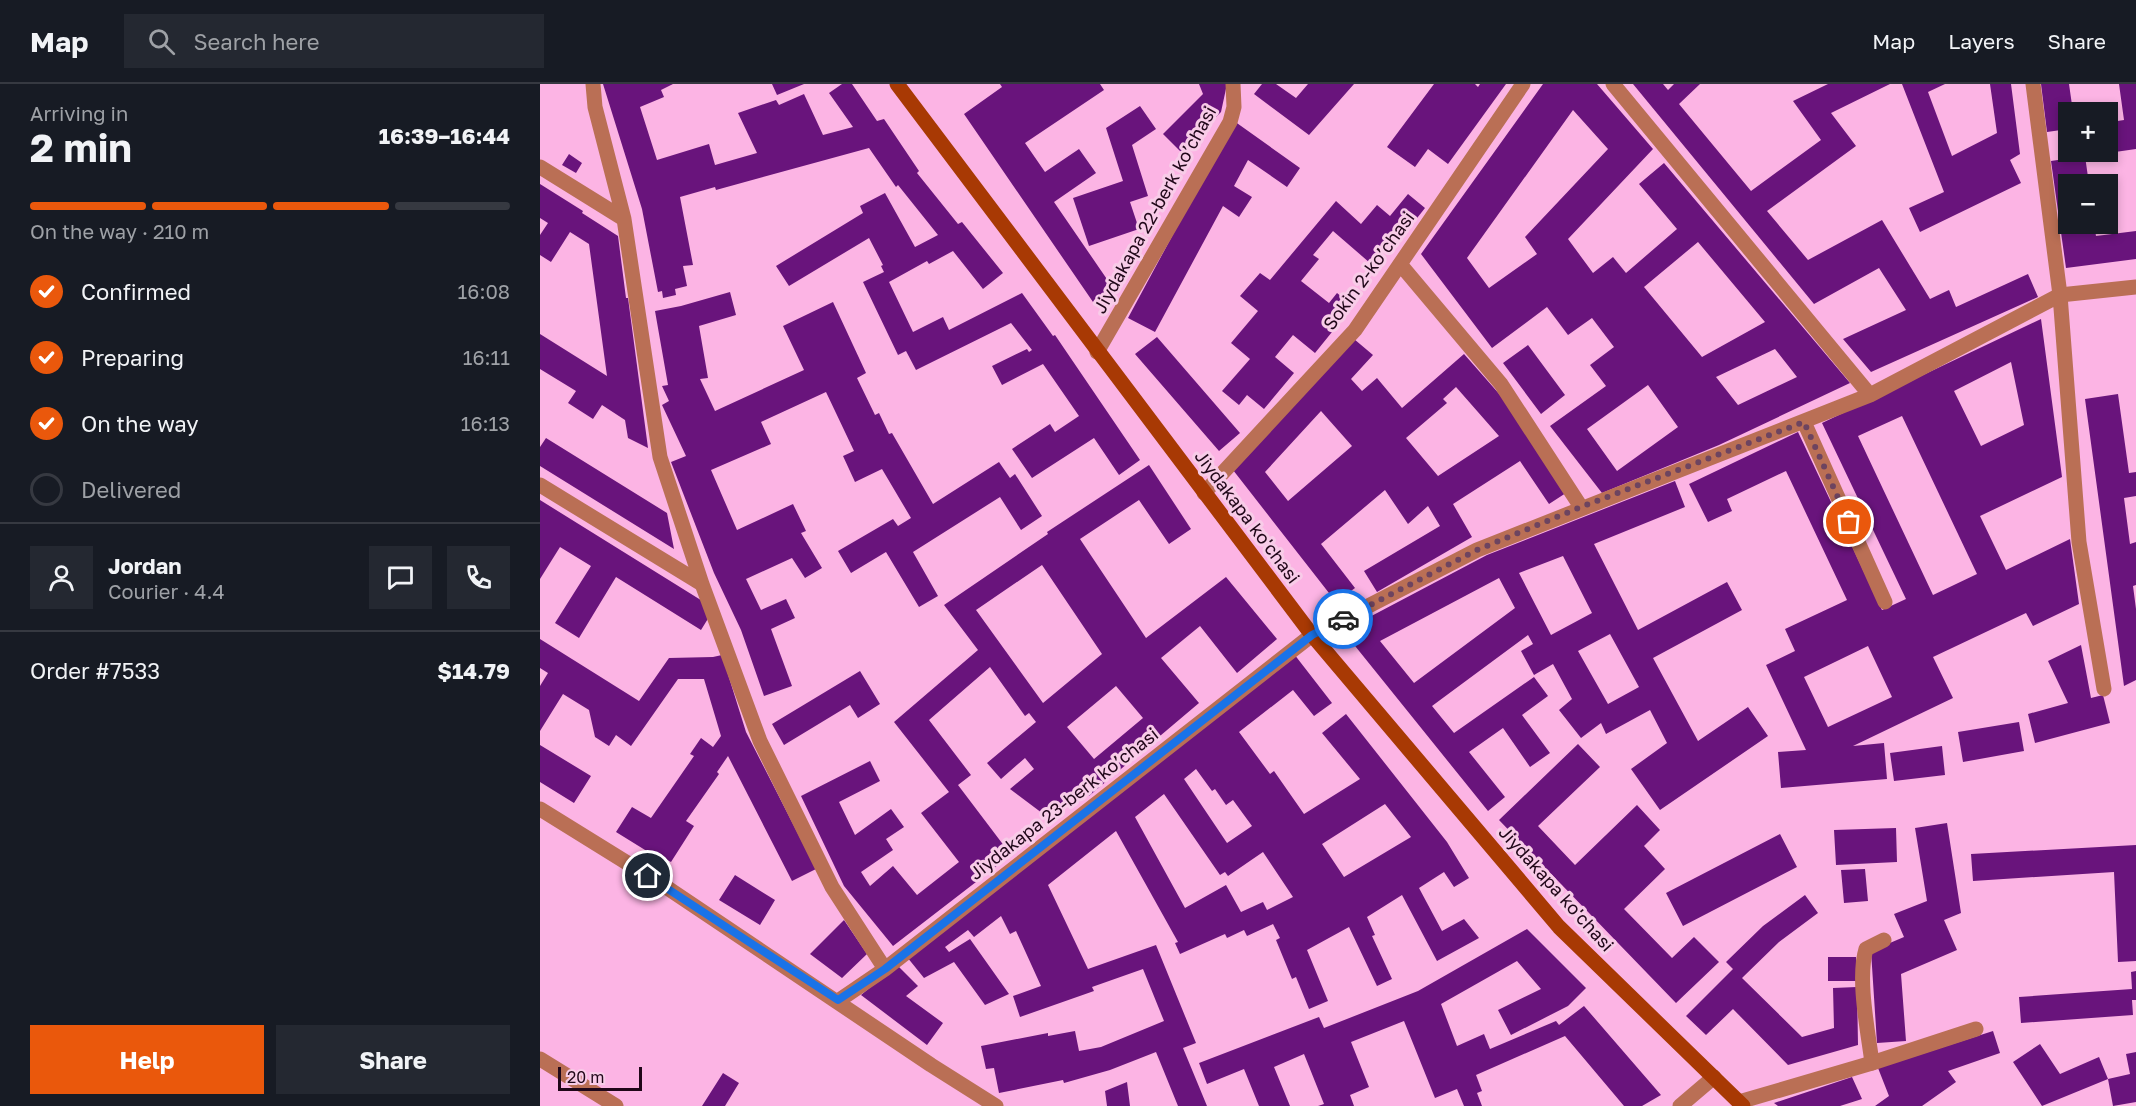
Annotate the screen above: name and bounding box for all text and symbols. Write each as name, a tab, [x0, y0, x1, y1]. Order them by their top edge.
search box	[124, 14, 544, 68]
text: Map	[30, 25, 88, 58]
icon: search	[145, 25, 178, 58]
text: Search here	[193, 28, 319, 55]
text: Map	[1872, 28, 1915, 54]
text: Layers	[1948, 28, 2015, 54]
text: Share	[2048, 28, 2106, 54]
text: Arriving in	[30, 101, 128, 125]
street label: Jiydakapa 22-berk koʼchasi	[1088, 102, 1220, 317]
map controls	[2058, 102, 2118, 234]
button: +	[2058, 102, 2118, 162]
text: 16:39–16:44	[379, 122, 510, 149]
text: 2 min	[30, 124, 132, 171]
button: −	[2058, 174, 2118, 234]
street label: Sokin 2-koʼchasi	[1318, 207, 1419, 334]
text: On the way · 210 m	[30, 219, 209, 243]
icon: check	[30, 275, 63, 308]
text: Confirmed	[81, 278, 191, 305]
text: 16:08	[458, 279, 510, 303]
icon: check	[30, 341, 63, 374]
text: Preparing	[81, 344, 184, 371]
text: 16:11	[463, 345, 510, 369]
icon: check	[30, 407, 63, 440]
text: On the way	[81, 410, 199, 437]
text: 16:13	[461, 411, 510, 435]
street label: Jiydakapa ko'chasi	[1190, 445, 1305, 587]
text: Delivered	[81, 476, 181, 503]
pin	[1823, 496, 1874, 547]
icon: bag	[1832, 505, 1865, 538]
button: person	[30, 546, 93, 609]
button: chat	[369, 546, 432, 609]
button: phone	[447, 546, 510, 609]
text: Jordan	[108, 552, 182, 579]
text: Courier · 4.4	[108, 579, 225, 603]
courier	[1313, 589, 1373, 649]
icon: car	[1327, 603, 1360, 636]
text: Order #7533	[30, 657, 160, 684]
text: $14.79	[437, 657, 510, 684]
street label: Jiydakapa 23-berk koʼchasi	[965, 723, 1162, 884]
street label: Jiydakapa ko'chasi	[1495, 821, 1619, 956]
pin	[622, 850, 673, 901]
icon: home	[631, 859, 664, 892]
button: Help	[30, 1025, 264, 1094]
button: Share	[276, 1025, 510, 1094]
scale bar	[558, 1064, 642, 1092]
text: 20 m	[567, 1067, 604, 1087]

